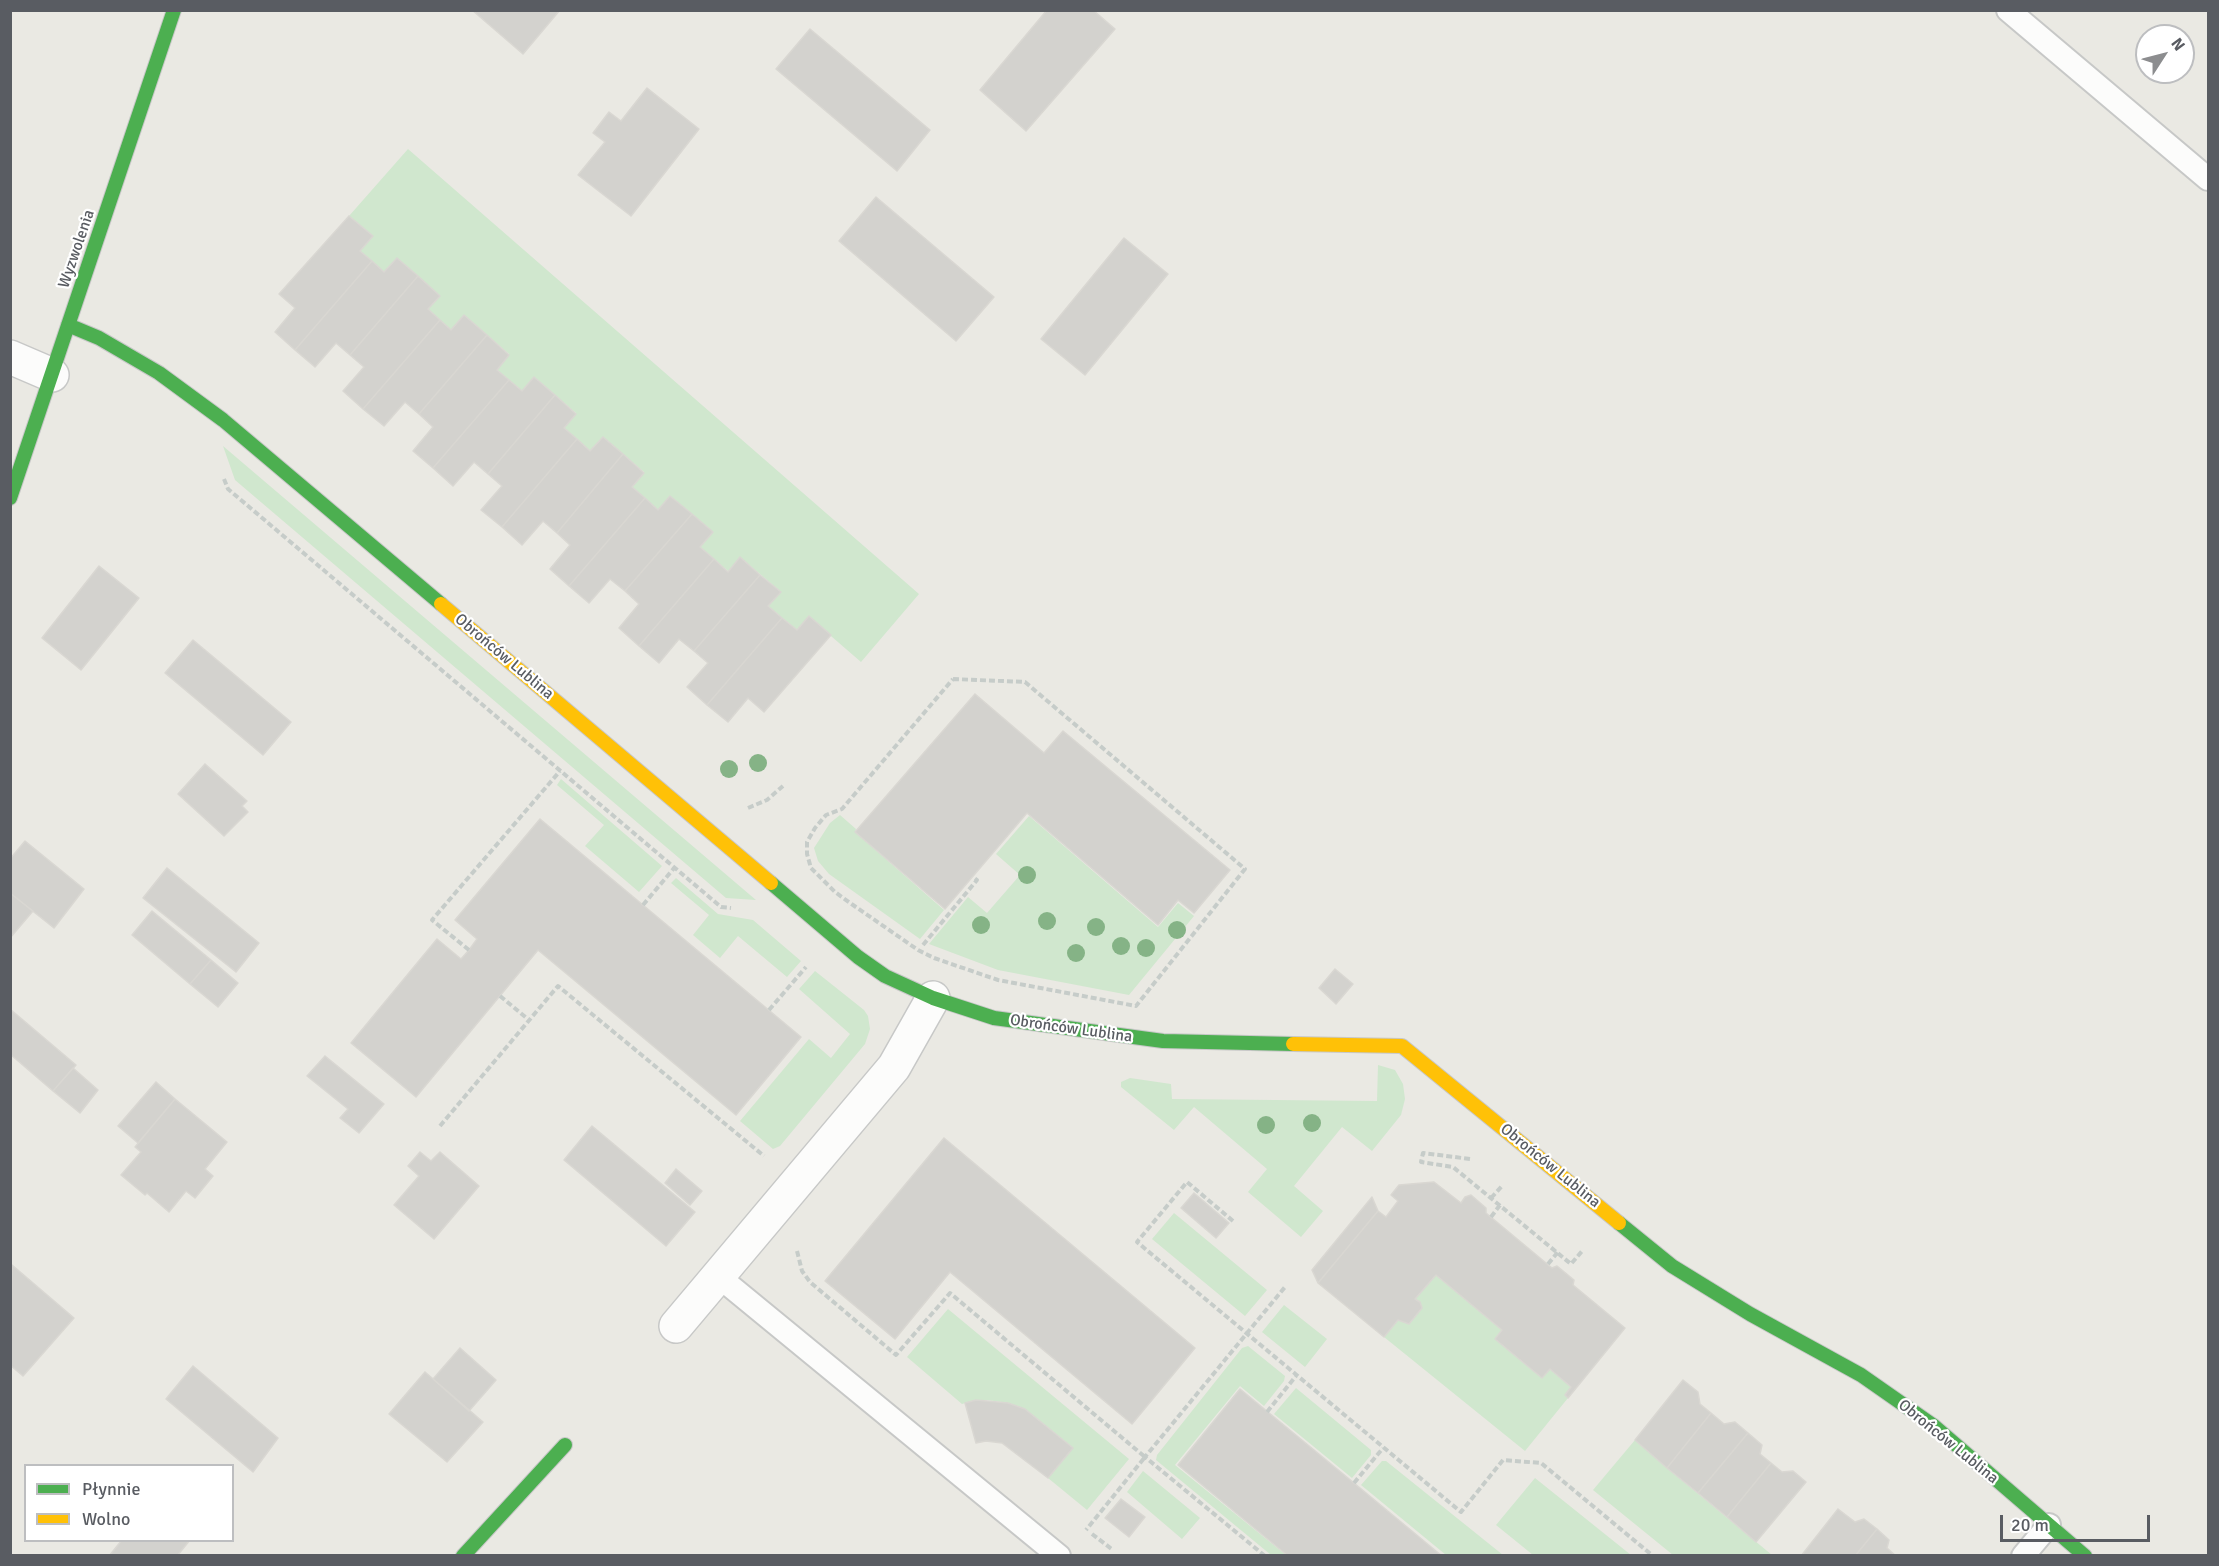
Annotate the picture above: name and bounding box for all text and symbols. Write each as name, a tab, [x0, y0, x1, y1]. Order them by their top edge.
north arrow	[2135, 24, 2195, 84]
text: N	[2167, 34, 2189, 55]
street label: Wyzwolenia	[55, 207, 99, 291]
street label: Obrońców Lublina	[451, 610, 557, 704]
street label: Obrońców Lublina	[1009, 1011, 1133, 1047]
street label: Obrońców Lublina	[1496, 1120, 1604, 1212]
street label: Obrońców Lublina	[1894, 1396, 2002, 1488]
legend	[24, 1464, 234, 1542]
text: Płynnie	[82, 1478, 140, 1500]
scale bar	[2003, 1503, 2153, 1541]
text: Wolno	[82, 1508, 130, 1530]
text: 20 m	[2011, 1514, 2049, 1536]

